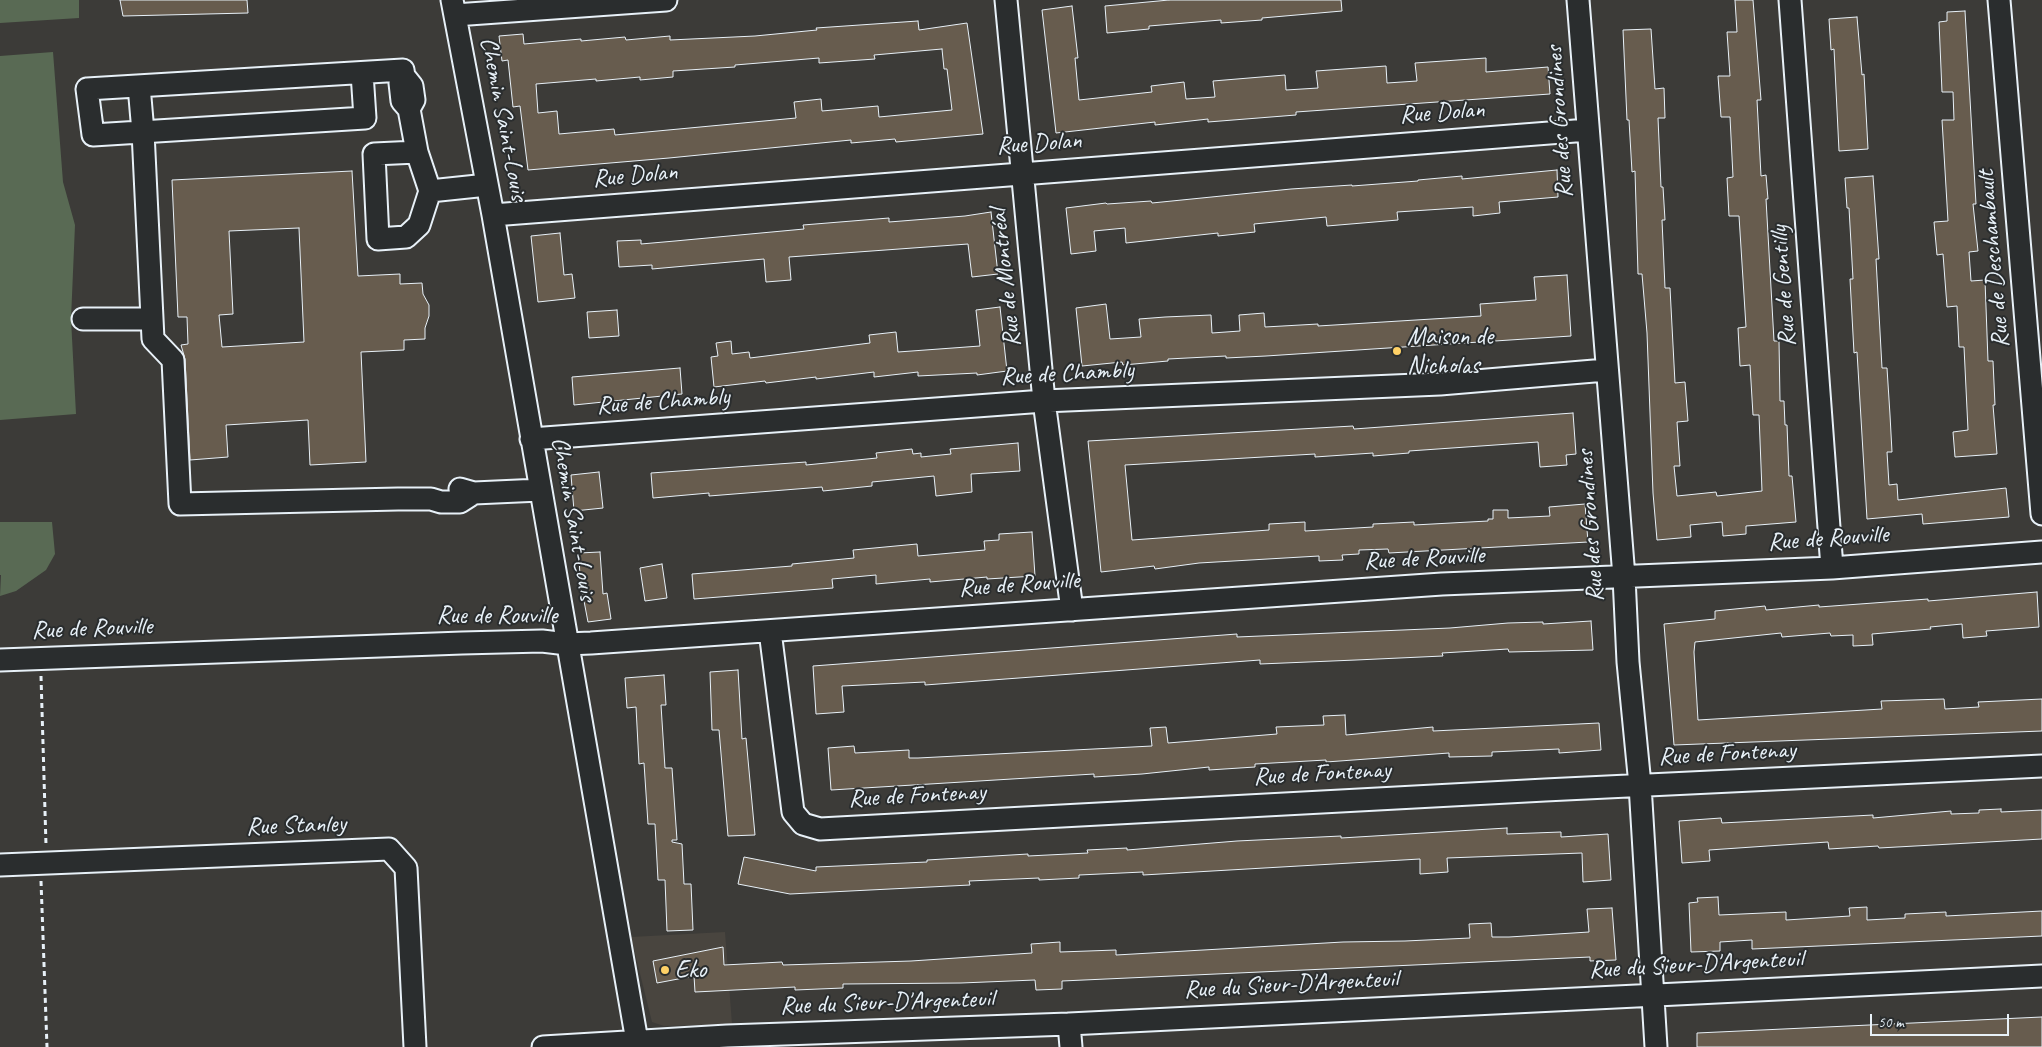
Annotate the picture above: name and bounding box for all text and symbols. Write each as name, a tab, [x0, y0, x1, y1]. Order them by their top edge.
street label: Chemin Saint-Louis	[472, 35, 534, 203]
street label: Rue des Grondines	[1540, 45, 1580, 199]
street label: Rue Dolan	[1398, 95, 1486, 131]
street label: Rue Dolan	[995, 126, 1083, 162]
street label: Rue Dolan	[591, 157, 679, 195]
street label: Rue de Deschambault	[1971, 169, 2017, 349]
street label: Rue de Montréal	[984, 207, 1028, 349]
street label: Rue de Gentilly	[1765, 224, 1803, 348]
place label: Maison de Nicholas	[1407, 322, 1493, 381]
marker: Maison de Nicholas	[1391, 345, 1403, 357]
street label: Rue de Chambly	[1000, 356, 1134, 392]
street label: Rue de Chambly	[595, 382, 731, 422]
street label: Chemin Saint-Louis	[544, 435, 602, 603]
street label: Rue des Grondines	[1571, 449, 1611, 603]
street label: Rue de Rouville	[1767, 520, 1889, 558]
street label: Rue de Rouville	[1363, 541, 1485, 577]
street label: Rue de Rouville	[958, 566, 1080, 604]
street label: Rue de Rouville	[437, 601, 557, 631]
street label: Rue de Rouville	[31, 612, 153, 646]
street label: Rue de Fontenay	[1658, 735, 1796, 773]
street label: Rue de Fontenay	[1253, 755, 1391, 793]
street label: Rue de Fontenay	[848, 777, 986, 815]
street label: Rue Stanley	[245, 809, 347, 843]
street label: Rue du Sieur-D'Argenteuil	[1588, 944, 1804, 986]
place label: Eko	[675, 955, 706, 985]
marker: Eko	[659, 964, 671, 976]
street label: Rue du Sieur-D'Argenteuil	[1183, 964, 1399, 1006]
street label: Rue du Sieur-D'Argenteuil	[779, 984, 995, 1022]
scale bar	[1872, 1004, 2011, 1036]
text: 50 m	[1878, 1013, 1904, 1032]

